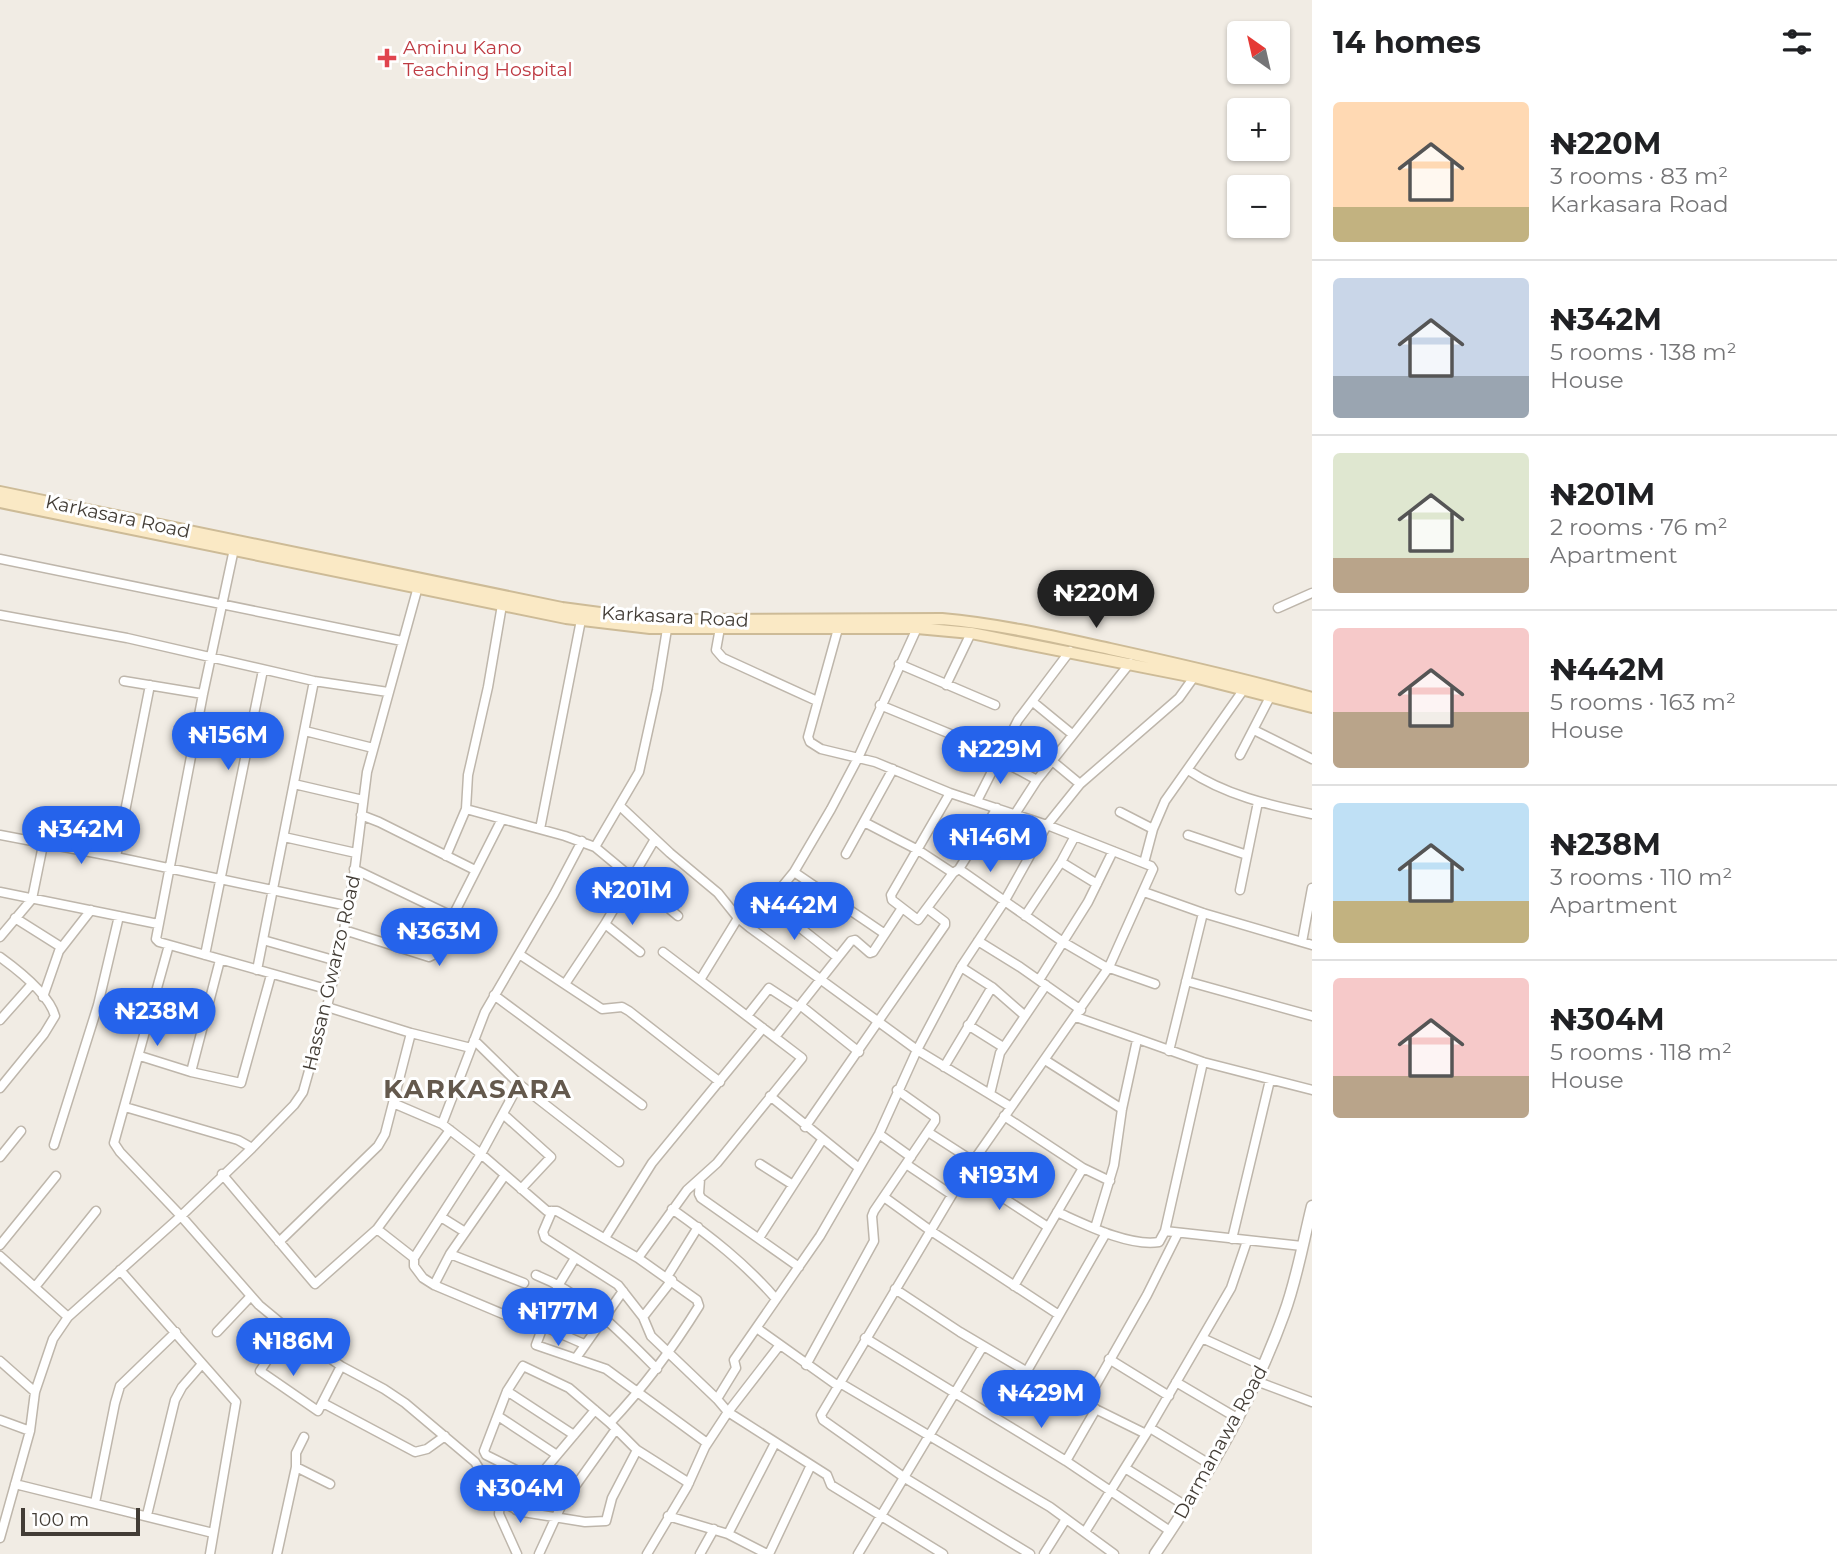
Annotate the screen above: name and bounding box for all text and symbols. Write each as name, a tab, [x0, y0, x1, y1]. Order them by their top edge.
north arrow	[1227, 21, 1290, 84]
map controls	[1227, 21, 1290, 238]
icon: filters	[1778, 23, 1816, 61]
text: 14 homes	[1333, 24, 1481, 61]
place label: Aminu Kano Teaching Hospital	[403, 36, 573, 81]
marker: Aminu Kano Teaching Hospital	[377, 48, 397, 68]
button: +	[1227, 98, 1290, 161]
text: ₦220M	[1550, 125, 1661, 162]
icon: home	[1389, 130, 1473, 214]
text: 3 rooms · 83 m²	[1550, 162, 1728, 190]
button: −	[1227, 175, 1290, 238]
text: Karkasara Road	[1550, 190, 1729, 218]
text: ₦342M	[1550, 301, 1662, 338]
icon: home	[1389, 306, 1473, 390]
text: 5 rooms · 138 m²	[1550, 338, 1737, 366]
text: House	[1550, 366, 1624, 394]
text: ₦201M	[1550, 476, 1655, 513]
icon: home	[1389, 481, 1473, 565]
street label: Karkasara Road	[43, 490, 192, 543]
text: 2 rooms · 76 m²	[1550, 513, 1728, 541]
text: Apartment	[1550, 541, 1678, 569]
pin: ₦220M	[1047, 570, 1145, 630]
text: ₦220M	[1053, 579, 1139, 607]
street label: Karkasara Road	[601, 601, 749, 632]
text: ₦442M	[1550, 651, 1665, 688]
icon: home	[1389, 656, 1473, 740]
text: 5 rooms · 163 m²	[1550, 688, 1736, 716]
pin: ₦156M	[179, 712, 277, 772]
text: House	[1550, 716, 1624, 744]
text: ₦156M	[188, 721, 268, 749]
pin: ₦229M	[951, 726, 1049, 786]
text: ₦229M	[958, 735, 1042, 763]
pin: ₦342M	[32, 806, 130, 866]
pin: ₦146M	[941, 814, 1039, 874]
text: ₦342M	[38, 815, 124, 843]
text: ₦146M	[949, 823, 1031, 851]
text: ₦238M	[1550, 826, 1661, 863]
icon: home	[1389, 831, 1473, 915]
text: 3 rooms · 110 m²	[1550, 863, 1732, 891]
pin: ₦201M	[583, 867, 681, 927]
street label: Hassan Gwarzo Road	[298, 873, 365, 1073]
text: ₦201M	[592, 876, 672, 904]
pin: ₦442M	[745, 883, 843, 942]
text: ₦442M	[750, 891, 838, 919]
text: Apartment	[1550, 891, 1678, 919]
pin: ₦363M	[390, 908, 488, 968]
text: ₦363M	[397, 917, 481, 945]
pin: ₦238M	[108, 988, 206, 1048]
text: ₦238M	[115, 997, 199, 1025]
text: ₦304M	[1550, 1001, 1665, 1038]
icon: home	[1389, 1006, 1473, 1090]
text: 5 rooms · 118 m²	[1550, 1038, 1732, 1066]
text: House	[1550, 1066, 1624, 1094]
district label: KARKASARA	[383, 1073, 573, 1105]
pin: ₦193M	[950, 1152, 1048, 1212]
text: ₦193M	[959, 1161, 1039, 1189]
pin: ₦177M	[509, 1288, 607, 1348]
text: ₦177M	[518, 1297, 598, 1325]
pin: ₦186M	[244, 1318, 342, 1378]
text: ₦186M	[252, 1327, 334, 1355]
street label: Darmanawa Road	[1169, 1362, 1272, 1523]
pin: ₦429M	[992, 1370, 1090, 1430]
text: ₦429M	[998, 1379, 1084, 1407]
pin: ₦304M	[471, 1466, 569, 1525]
text: ₦304M	[476, 1474, 564, 1502]
scale bar	[21, 1505, 140, 1537]
text: 100 m	[32, 1508, 89, 1531]

